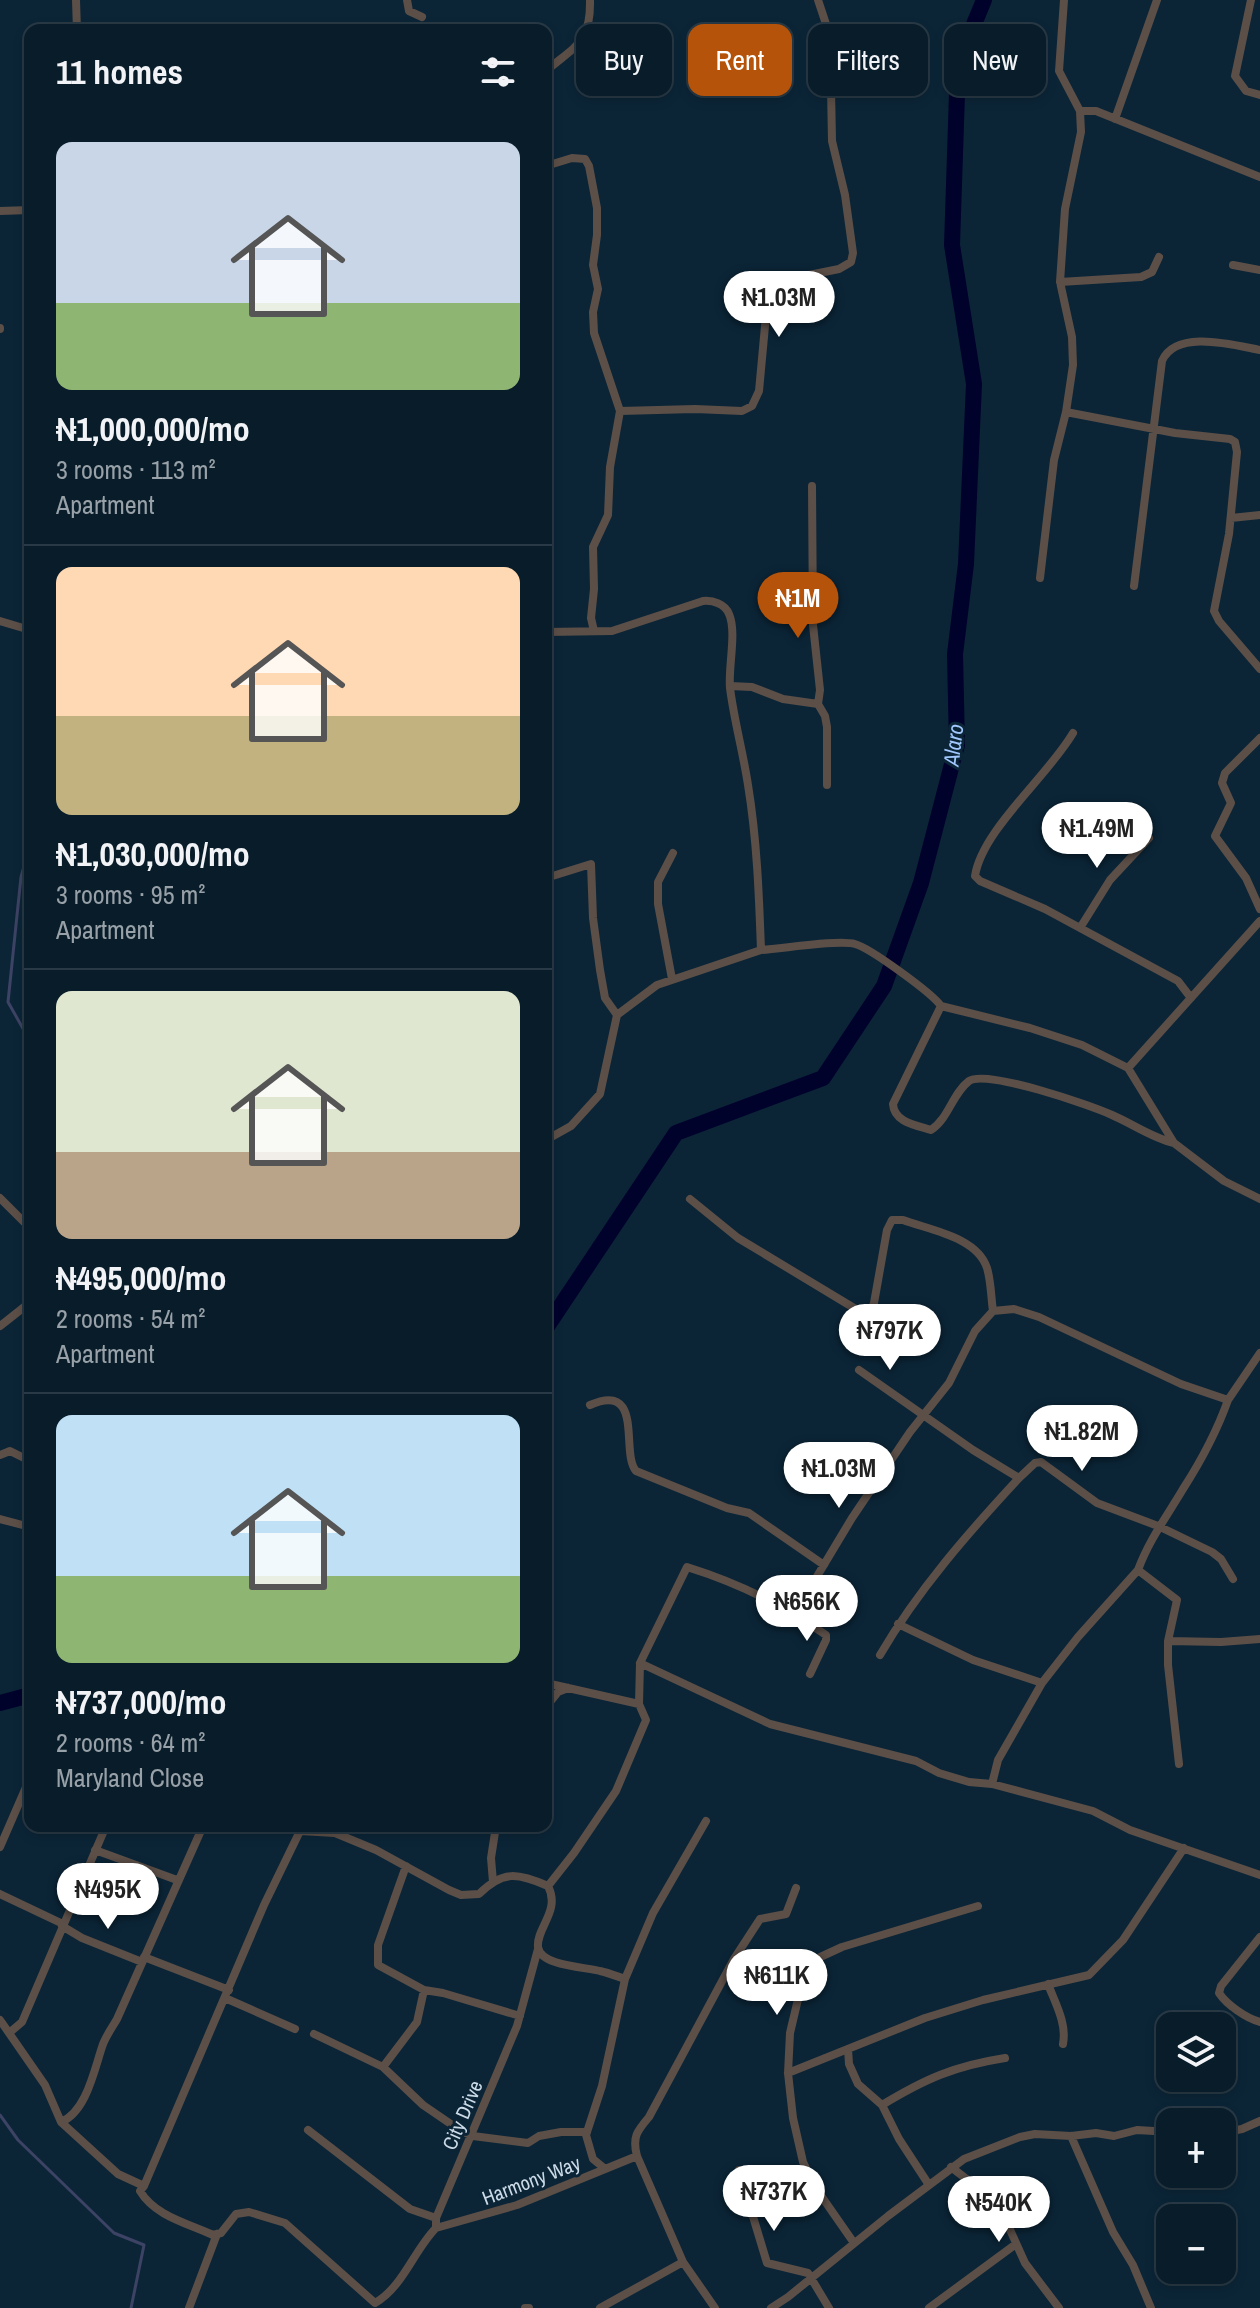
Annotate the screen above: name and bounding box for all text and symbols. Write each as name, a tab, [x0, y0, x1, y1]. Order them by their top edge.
chip: Buy	[576, 24, 672, 96]
chip: Rent	[688, 24, 792, 96]
chip: Filters	[808, 24, 928, 96]
chip: New	[944, 24, 1046, 96]
text: 11 homes	[56, 49, 183, 95]
icon: filters	[476, 50, 520, 94]
icon: home	[216, 194, 360, 338]
pin: ₦1.03M	[714, 271, 844, 339]
text: ₦1.03M	[742, 279, 816, 314]
text: ₦1,000,000/mo	[56, 406, 250, 452]
text: 3 rooms · 113 m²	[56, 452, 216, 487]
text: Apartment	[56, 487, 154, 522]
pin: ₦1M	[759, 572, 837, 640]
text: ₦1M	[775, 580, 821, 615]
icon: home	[216, 619, 360, 763]
water label: Alaro	[935, 722, 970, 769]
pin: ₦1.49M	[1032, 802, 1162, 870]
text: ₦1.49M	[1060, 810, 1134, 845]
text: ₦1,030,000/mo	[56, 831, 250, 877]
text: 3 rooms · 95 m²	[56, 877, 205, 912]
text: Apartment	[56, 912, 154, 947]
icon: home	[216, 1043, 360, 1187]
text: ₦495,000/mo	[56, 1255, 226, 1301]
text: 2 rooms · 54 m²	[56, 1301, 205, 1336]
pin: ₦797K	[834, 1304, 946, 1372]
text: ₦797K	[857, 1312, 923, 1347]
text: Apartment	[56, 1336, 154, 1371]
pin: ₦1.82M	[1017, 1405, 1147, 1473]
text: ₦1.82M	[1045, 1413, 1119, 1448]
pin: ₦1.03M	[774, 1442, 904, 1510]
text: ₦1.03M	[802, 1450, 876, 1485]
icon: home	[216, 1467, 360, 1611]
pin: ₦656K	[751, 1575, 863, 1643]
text: ₦656K	[774, 1583, 840, 1618]
text: ₦737,000/mo	[56, 1679, 226, 1725]
text: 2 rooms · 64 m²	[56, 1725, 205, 1760]
text: Maryland Close	[56, 1760, 204, 1795]
pin: ₦495K	[52, 1863, 164, 1931]
text: ₦495K	[75, 1871, 141, 1906]
pin: ₦611K	[721, 1949, 833, 2017]
text: ₦611K	[744, 1957, 810, 1992]
map controls	[1156, 2012, 1236, 2284]
button: layers	[1156, 2012, 1236, 2092]
street label: City Drive	[435, 2076, 489, 2154]
button: +	[1156, 2108, 1236, 2188]
street label: Harmony Way	[478, 2149, 585, 2211]
pin: ₦737K	[718, 2165, 830, 2233]
text: ₦737K	[741, 2173, 807, 2208]
pin: ₦540K	[943, 2176, 1055, 2244]
text: ₦540K	[966, 2184, 1032, 2219]
button: −	[1156, 2204, 1236, 2284]

